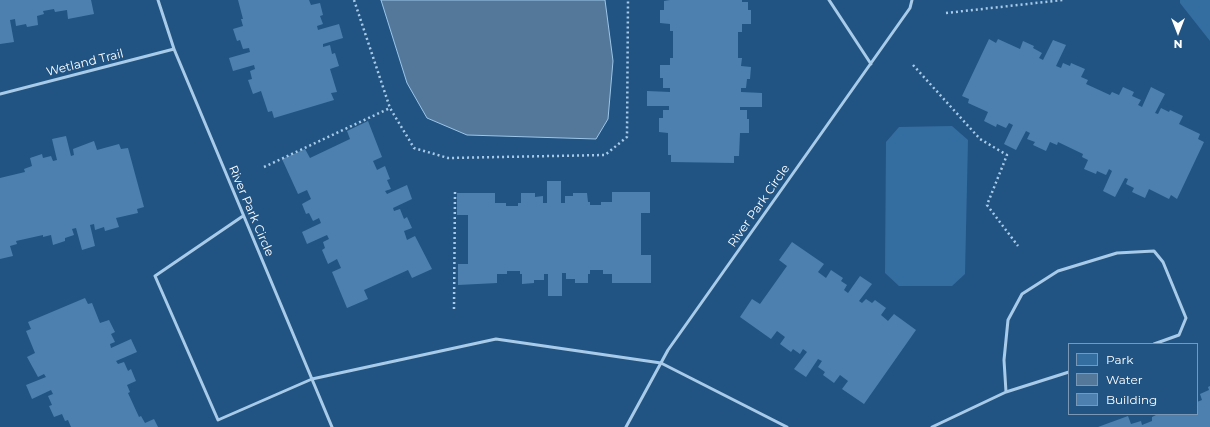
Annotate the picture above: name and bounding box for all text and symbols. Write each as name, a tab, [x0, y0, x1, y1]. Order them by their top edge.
north arrow	[1158, 12, 1198, 52]
text: N	[1174, 37, 1182, 51]
street label: Wetland Trail	[45, 46, 125, 80]
street label: River Park Circle	[725, 162, 793, 250]
street label: River Park Circle	[225, 163, 277, 259]
legend	[1068, 343, 1198, 415]
text: Park	[1106, 352, 1133, 367]
text: Water	[1106, 372, 1142, 387]
text: Building	[1106, 392, 1157, 407]

